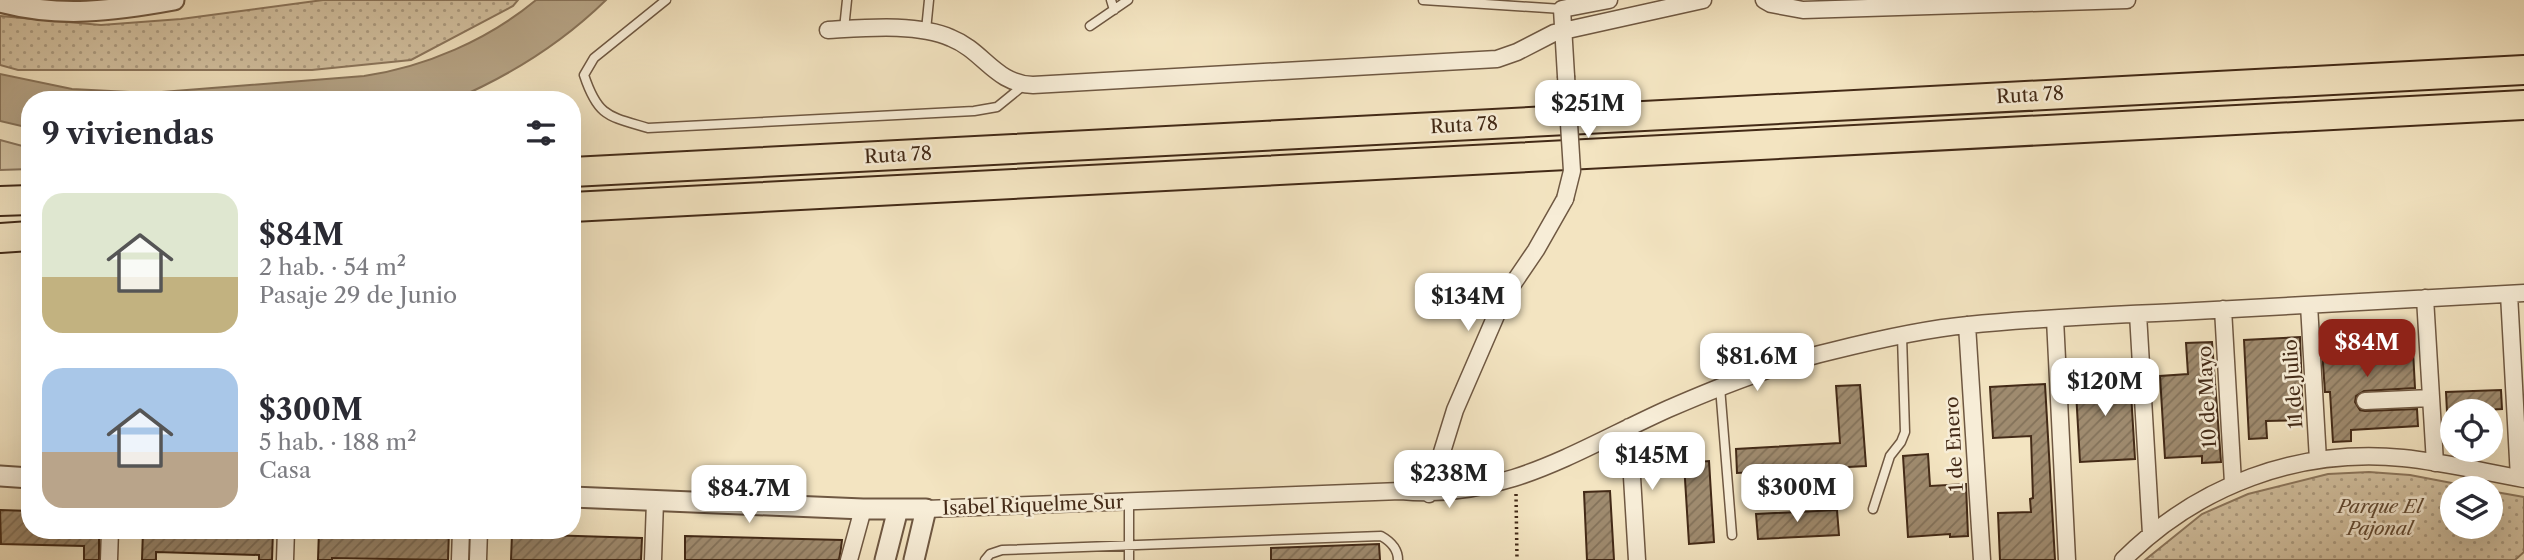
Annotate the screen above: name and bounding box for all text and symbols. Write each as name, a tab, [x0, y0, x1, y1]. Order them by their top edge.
pin: $251M	[1539, 80, 1637, 140]
street label: Ruta 78	[1996, 82, 2064, 108]
text: $251M	[1551, 89, 1625, 117]
street label: Ruta 78	[1430, 112, 1498, 138]
icon: filters	[522, 114, 560, 152]
text: 9 viviendas	[42, 115, 214, 152]
street label: Ruta 78	[864, 142, 932, 168]
text: $84M	[259, 216, 344, 253]
icon: home	[98, 221, 182, 305]
text: 2 hab. · 54 m²	[259, 253, 406, 281]
pin: $134M	[1419, 274, 1517, 333]
text: Pasaje 29 de Junio	[259, 281, 457, 309]
text: $134M	[1431, 282, 1505, 310]
pin: $84M	[2326, 320, 2408, 379]
text: $84M	[2334, 328, 2400, 356]
pin: $81.6M	[1700, 334, 1814, 393]
street label: 11 de Julio	[2278, 338, 2308, 430]
text: $81.6M	[1716, 342, 1798, 370]
street label: 10 de Mayo	[2193, 345, 2221, 449]
pin: $120M	[2056, 358, 2154, 418]
text: $120M	[2067, 367, 2143, 395]
text: $300M	[259, 391, 363, 428]
icon: home	[98, 396, 182, 480]
street label: 1 de Enero	[1940, 396, 1968, 492]
map controls	[2440, 399, 2503, 539]
button: locate	[2440, 399, 2503, 462]
text: 5 hab. · 188 m²	[259, 428, 417, 456]
pin: $145M	[1603, 433, 1701, 492]
text: $145M	[1615, 441, 1689, 469]
pin: $238M	[1400, 450, 1498, 510]
text: Casa	[259, 456, 311, 484]
text: $238M	[1410, 459, 1488, 487]
pin: $300M	[1748, 464, 1846, 524]
pin: $84.7M	[692, 466, 806, 525]
text: $300M	[1757, 473, 1837, 501]
text: $84.7M	[707, 474, 791, 502]
button: layers	[2440, 476, 2503, 539]
street label: Isabel Riquelme Sur	[942, 490, 1124, 520]
park label: Parque El Pajonal	[2335, 495, 2424, 540]

